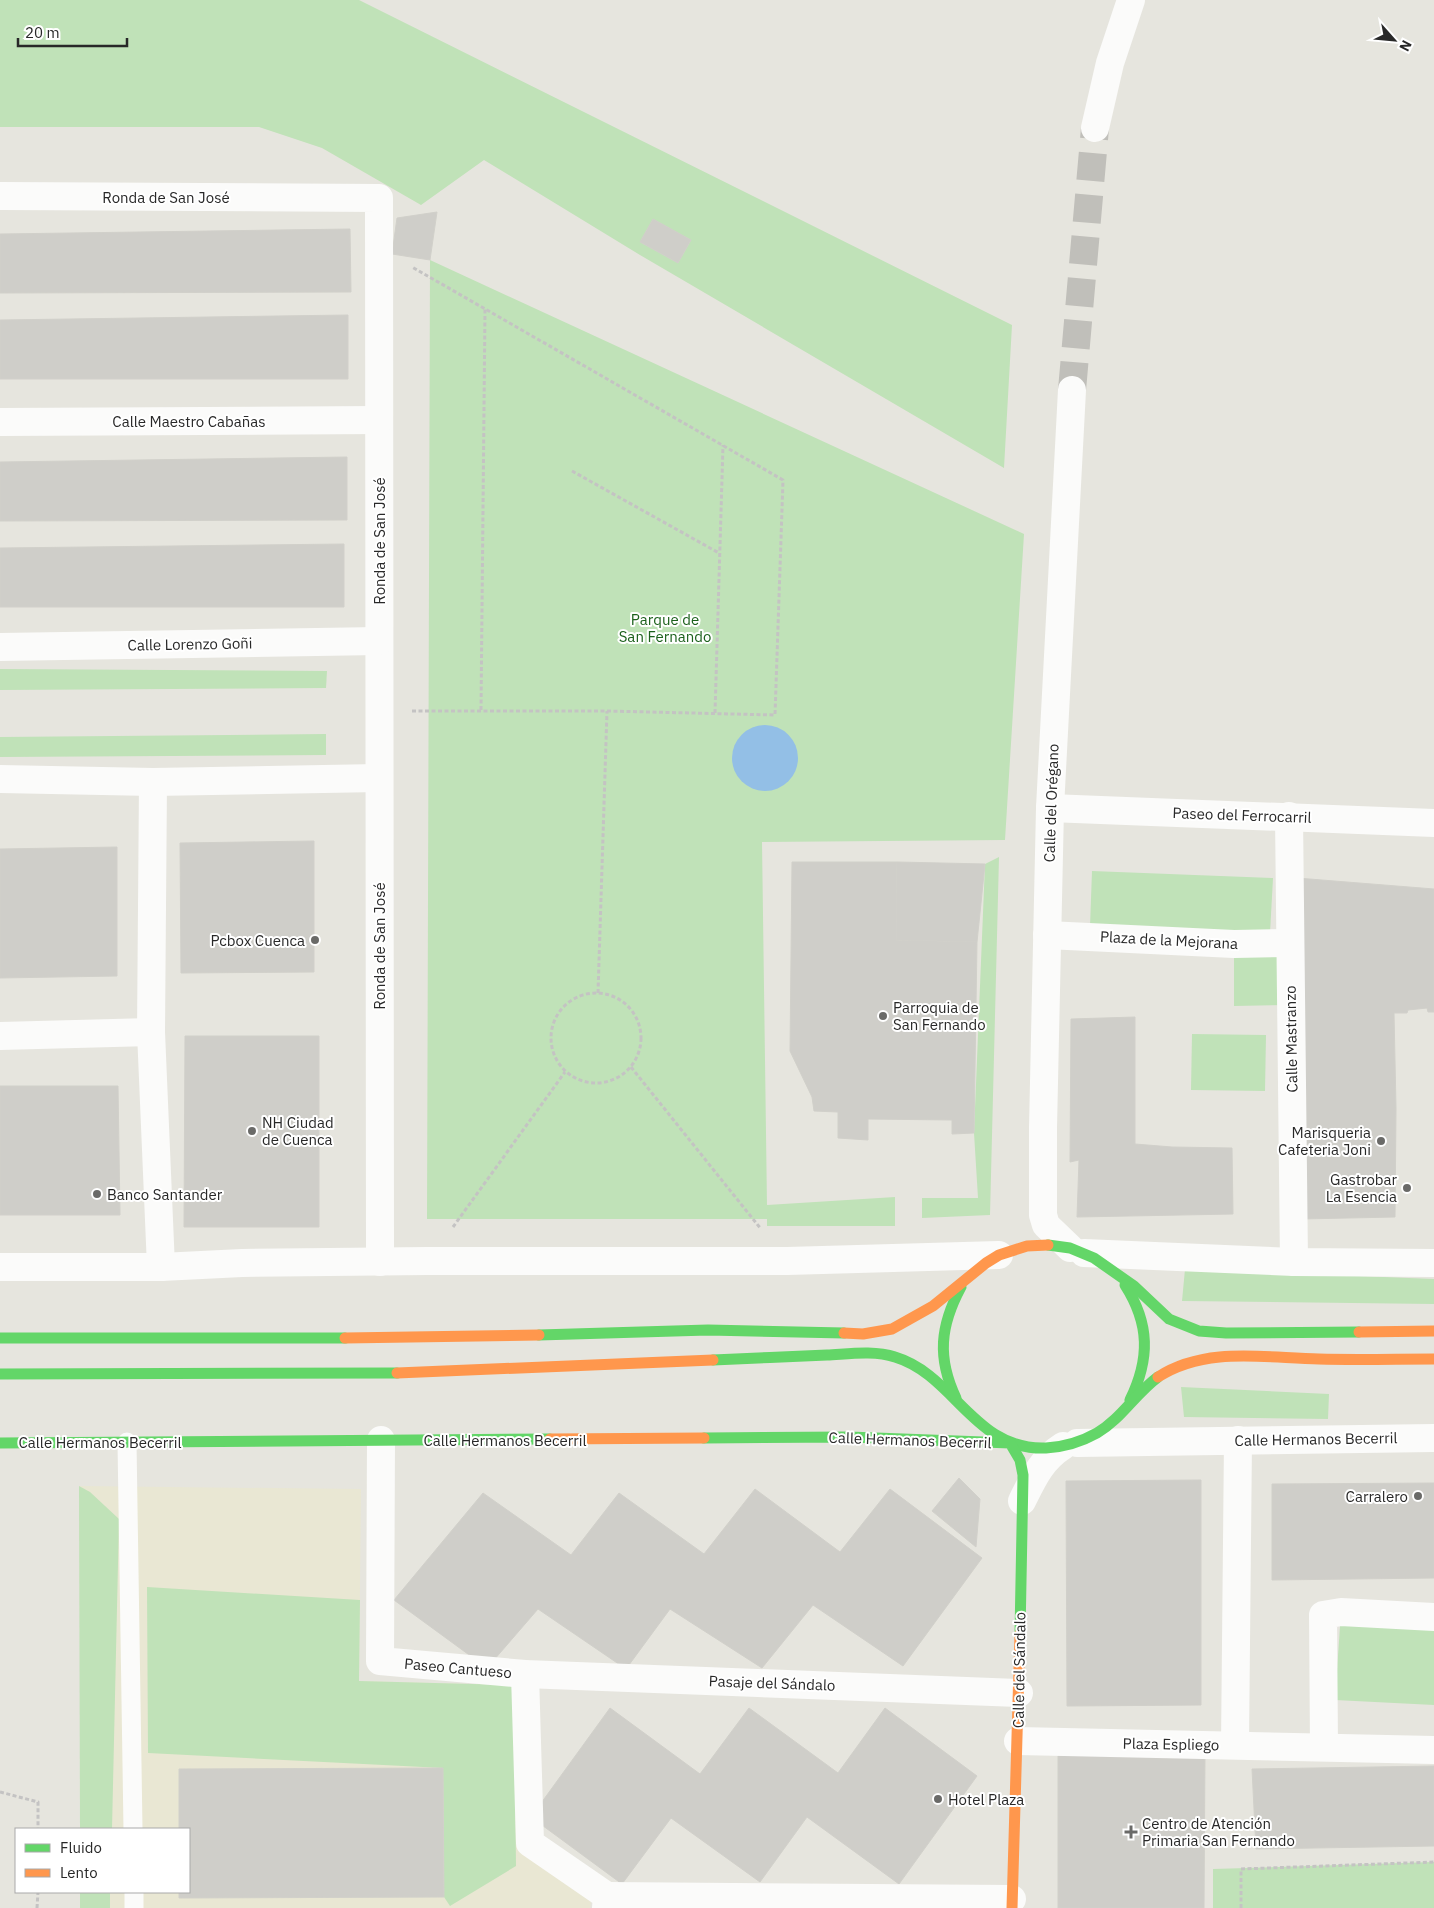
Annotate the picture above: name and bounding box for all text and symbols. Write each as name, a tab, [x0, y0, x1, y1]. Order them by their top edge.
scale bar	[18, 15, 126, 47]
north arrow	[1369, 15, 1419, 65]
text: 20 m	[25, 23, 60, 42]
text: N	[1395, 37, 1416, 55]
street label: Ronda de San José	[102, 188, 230, 207]
street label: Calle Maestro Cabañas	[112, 412, 266, 431]
street label: Ronda de San José	[370, 477, 389, 605]
park label: Parque de San Fernando	[619, 610, 711, 646]
street label: Calle Lorenzo Goñi	[127, 633, 253, 655]
street label: Calle del Orégano	[1039, 743, 1063, 863]
street label: Paseo del Ferrocarril	[1172, 803, 1312, 827]
street label: Ronda de San José	[370, 882, 389, 1010]
street label: Plaza de la Mejorana	[1099, 927, 1239, 953]
place label: Pcbox Cuenca	[210, 931, 305, 950]
marker: Pcbox Cuenca	[309, 934, 321, 946]
street label: Calle Mastranzo	[1281, 985, 1301, 1093]
place label: Parroquia de San Fernando	[893, 998, 986, 1034]
marker: Parroquia de San Fernando	[877, 1010, 889, 1022]
place label: NH Ciudad de Cuenca	[262, 1113, 334, 1149]
place label: Marisqueria Cafeteria Joni	[1278, 1123, 1371, 1159]
marker: NH Ciudad de Cuenca	[246, 1125, 258, 1137]
marker: Marisqueria Cafeteria Joni	[1375, 1135, 1387, 1147]
place label: Gastrobar La Esencia	[1326, 1170, 1397, 1206]
marker: Gastrobar La Esencia	[1401, 1182, 1413, 1194]
place label: Banco Santander	[107, 1185, 223, 1204]
marker: Banco Santander	[91, 1188, 103, 1200]
street label: Calle Hermanos Becerril	[828, 1428, 992, 1452]
street label: Calle Hermanos Becerril	[1234, 1428, 1398, 1450]
street label: Calle Hermanos Becerril	[424, 1431, 586, 1450]
street label: Calle Hermanos Becerril	[19, 1433, 181, 1452]
place label: Carralero	[1346, 1487, 1408, 1506]
marker: Carralero	[1412, 1490, 1424, 1502]
street label: Calle del Sándalo	[1008, 1612, 1030, 1728]
street label: Paseo Cantueso	[403, 1654, 513, 1682]
street label: Pasaje del Sándalo	[708, 1671, 836, 1695]
street label: Plaza Espliego	[1122, 1734, 1220, 1754]
place label: Hotel Plaza	[948, 1790, 1024, 1809]
marker: Hotel Plaza	[932, 1793, 944, 1805]
place label: Centro de Atención Primaria San Fernando	[1142, 1814, 1295, 1850]
marker: Centro de Atención Primaria San Fernando	[1124, 1825, 1138, 1839]
legend	[15, 1828, 190, 1893]
text: Fluido	[60, 1838, 102, 1857]
text: Lento	[60, 1863, 98, 1882]

